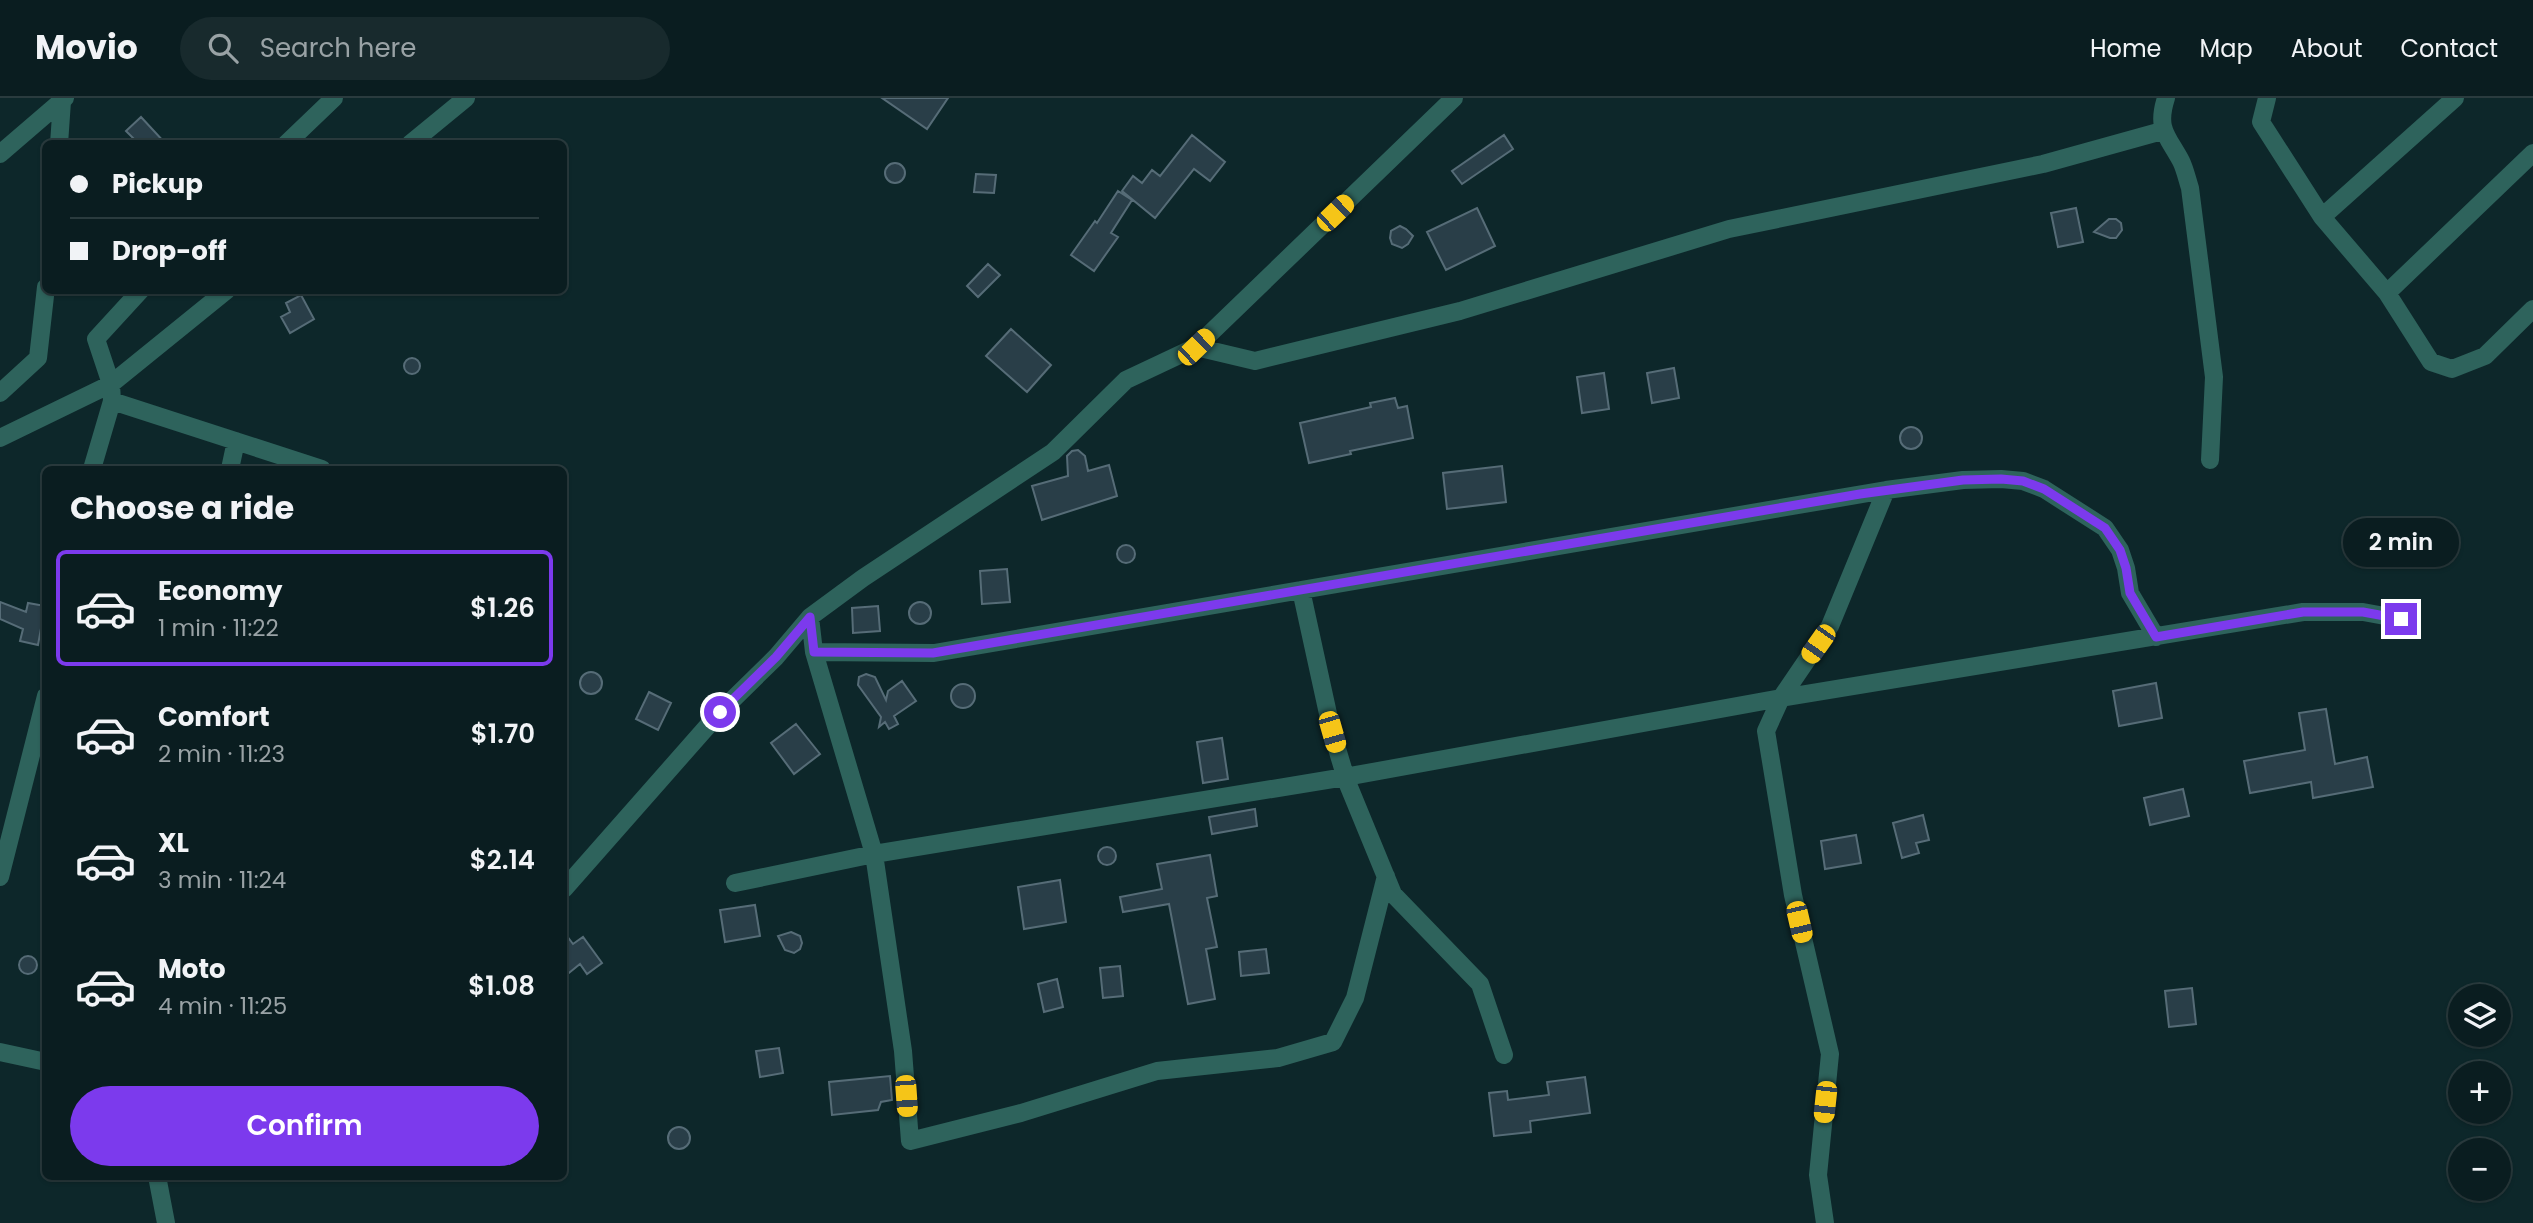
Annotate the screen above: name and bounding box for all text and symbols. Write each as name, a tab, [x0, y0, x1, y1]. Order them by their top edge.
search box	[180, 17, 670, 80]
text: Movio	[35, 24, 138, 71]
icon: search	[204, 29, 242, 67]
text: Search here	[260, 30, 416, 66]
text: Home	[2090, 32, 2162, 65]
text: Map	[2200, 32, 2253, 65]
text: About	[2291, 32, 2362, 65]
text: Contact	[2400, 32, 2498, 65]
text: Pickup	[112, 166, 203, 202]
car	[1313, 191, 1358, 235]
text: Drop-off	[112, 233, 227, 269]
car	[1174, 325, 1219, 369]
text: Choose a ride	[70, 485, 294, 530]
callout: 2 min	[2343, 518, 2459, 566]
text: 2 min	[2369, 526, 2433, 558]
text: Economy	[158, 573, 282, 609]
icon: car	[74, 577, 137, 640]
text: $1.26	[470, 590, 535, 626]
route end	[2385, 603, 2417, 635]
text: 1 min · 11:22	[158, 612, 279, 644]
car	[1798, 621, 1839, 667]
route start	[704, 696, 736, 728]
text: Comfort	[158, 699, 270, 735]
icon: car	[74, 703, 137, 766]
car	[1317, 709, 1348, 755]
text: $1.70	[471, 716, 535, 752]
text: 2 min · 11:23	[158, 738, 285, 770]
text: XL	[158, 825, 189, 861]
icon: car	[74, 829, 137, 892]
text: $2.14	[470, 842, 535, 878]
text: 3 min · 11:24	[158, 864, 286, 896]
car	[1785, 899, 1814, 945]
text: Moto	[158, 951, 226, 987]
icon: car	[74, 955, 137, 1018]
text: $1.08	[468, 968, 535, 1004]
map controls	[2448, 984, 2511, 1201]
button: layers	[2448, 984, 2511, 1047]
text: 4 min · 11:25	[158, 990, 287, 1022]
button: +	[2448, 1061, 2511, 1124]
car	[895, 1074, 918, 1118]
car	[1813, 1080, 1838, 1124]
button: Confirm	[70, 1086, 539, 1166]
button: −	[2448, 1138, 2511, 1201]

